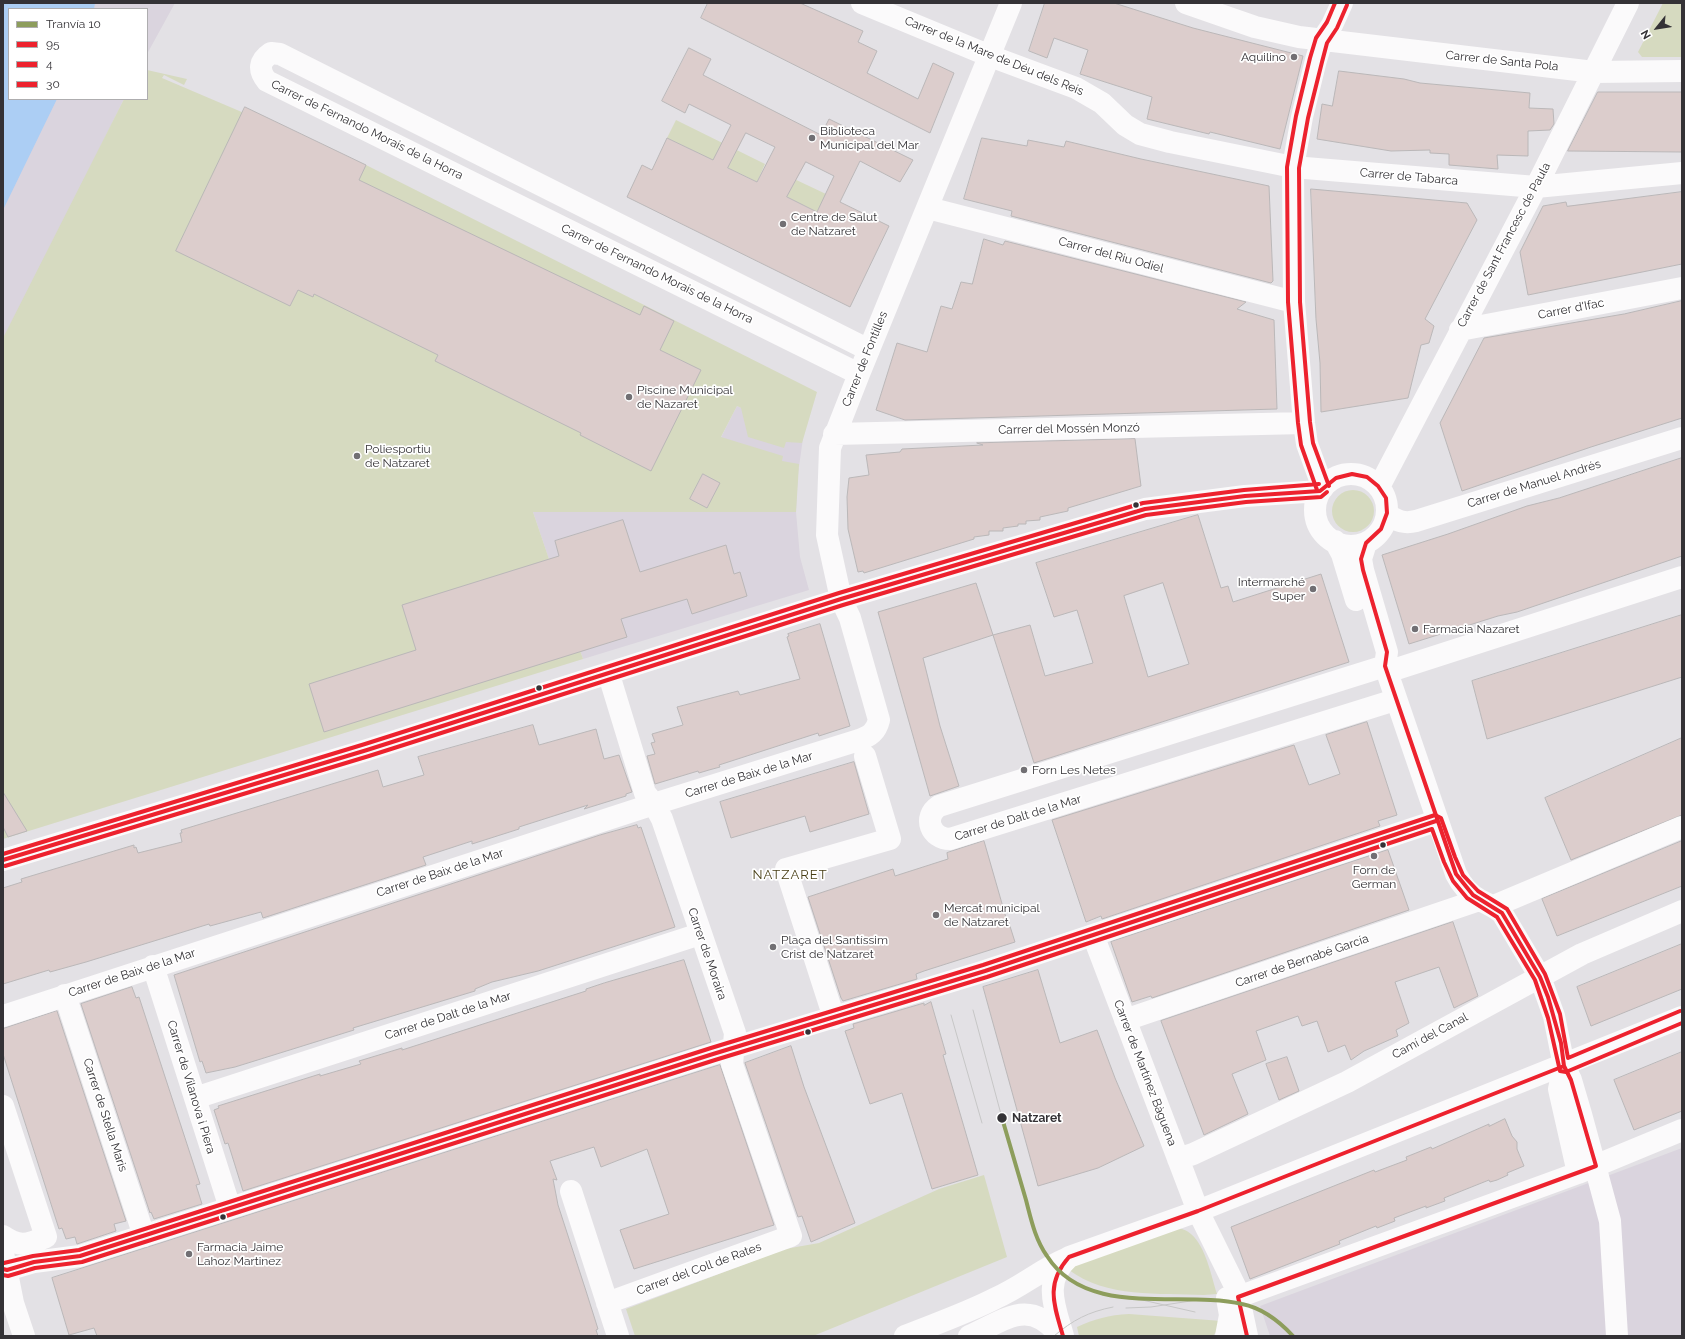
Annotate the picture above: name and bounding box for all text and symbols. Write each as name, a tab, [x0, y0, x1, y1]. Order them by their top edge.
legend	[8, 8, 148, 100]
north arrow	[1637, 8, 1677, 48]
street label: Carrer de la Mare de Déu dels Reis	[902, 13, 1086, 99]
text: Tranvía 10	[46, 17, 101, 31]
text: N	[1638, 27, 1654, 41]
text: 95	[46, 37, 60, 51]
street label: Carrer de Santa Pola	[1445, 48, 1559, 74]
place label: Aquilino	[1241, 50, 1286, 64]
marker: Aquilino	[1289, 52, 1299, 62]
text: 4	[46, 57, 53, 71]
text: 30	[46, 77, 60, 91]
street label: Carrer de Fernando Morais de la Horra	[269, 77, 465, 183]
place label: Biblioteca Municipal del Mar	[820, 124, 919, 152]
marker: Biblioteca Municipal del Mar	[807, 133, 817, 143]
street label: Carrer de Sant Francesc de Paula	[1454, 160, 1554, 330]
street label: Carrer de Tabarca	[1359, 166, 1459, 188]
place label: Centre de Salut de Natzaret	[791, 210, 877, 238]
marker: Centre de Salut de Natzaret	[778, 219, 788, 229]
street label: Carrer de Fernando Morais de la Horra	[559, 221, 755, 327]
street label: Carrer del Riu Odiel	[1057, 234, 1165, 276]
street label: Carrer d'Ifac	[1537, 296, 1605, 322]
street label: Carrer de Fontilles	[839, 309, 891, 409]
place label: Piscine Municipal de Nazaret	[637, 383, 733, 411]
marker: Piscine Municipal de Nazaret	[624, 392, 634, 402]
street label: Carrer del Mossén Monzó	[998, 421, 1140, 437]
place label: Poliesportiu de Natzaret	[365, 442, 431, 470]
marker: Poliesportiu de Natzaret	[352, 451, 362, 461]
street label: Carrer de Manuel Andrés	[1466, 457, 1602, 511]
unlabelled marker	[1131, 500, 1141, 510]
place label: Intermarché Super	[1238, 575, 1305, 603]
marker: Intermarché Super	[1308, 584, 1318, 594]
place label: Farmacia Nazaret	[1423, 622, 1520, 636]
marker: Farmacia Nazaret	[1410, 624, 1420, 634]
unlabelled marker	[534, 683, 544, 693]
street label: Carrer de Baix de la Mar	[683, 749, 815, 801]
place label: Forn Les Netes	[1032, 763, 1116, 777]
marker: Forn Les Netes	[1019, 765, 1029, 775]
street label: Carrer de Dalt de la Mar	[953, 792, 1083, 844]
unlabelled marker	[1378, 840, 1388, 850]
street label: Carrer de Baix de la Mar	[375, 846, 505, 900]
marker: Forn de German	[1369, 851, 1379, 861]
place label: Forn de German	[1352, 863, 1396, 891]
district label: NATZARET	[752, 867, 828, 883]
place label: Mercat municipal de Natzaret	[944, 901, 1040, 929]
street label: Carrer de Moraira	[684, 906, 730, 1002]
marker: Mercat municipal de Natzaret	[931, 910, 941, 920]
street label: Carrer de Bernabé García	[1233, 931, 1371, 991]
place label: Plaça del Santíssim Crist de Natzaret	[781, 933, 888, 961]
marker: Plaça del Santíssim Crist de Natzaret	[768, 942, 778, 952]
street label: Carrer de Baix de la Mar	[67, 946, 197, 1000]
street label: Carrer de Dalt de la Mar	[383, 989, 513, 1043]
street label: Carrer de Martínez Bàguena	[1110, 998, 1180, 1148]
street label: Camí del Canal	[1390, 1010, 1470, 1062]
street label: Carrer de Vilanova i Piera	[164, 1019, 218, 1155]
unlabelled marker	[803, 1027, 813, 1037]
street label: Carrer de Stella Maris	[80, 1056, 130, 1174]
marker: Natzaret	[995, 1111, 1009, 1125]
place label: Natzaret	[1012, 1111, 1062, 1125]
unlabelled marker	[218, 1212, 228, 1222]
place label: Farmacia Jaime Lahoz Martinez	[197, 1240, 283, 1268]
street label: Carrer del Coll de Rates	[635, 1240, 763, 1298]
marker: Farmacia Jaime Lahoz Martinez	[184, 1249, 194, 1259]

